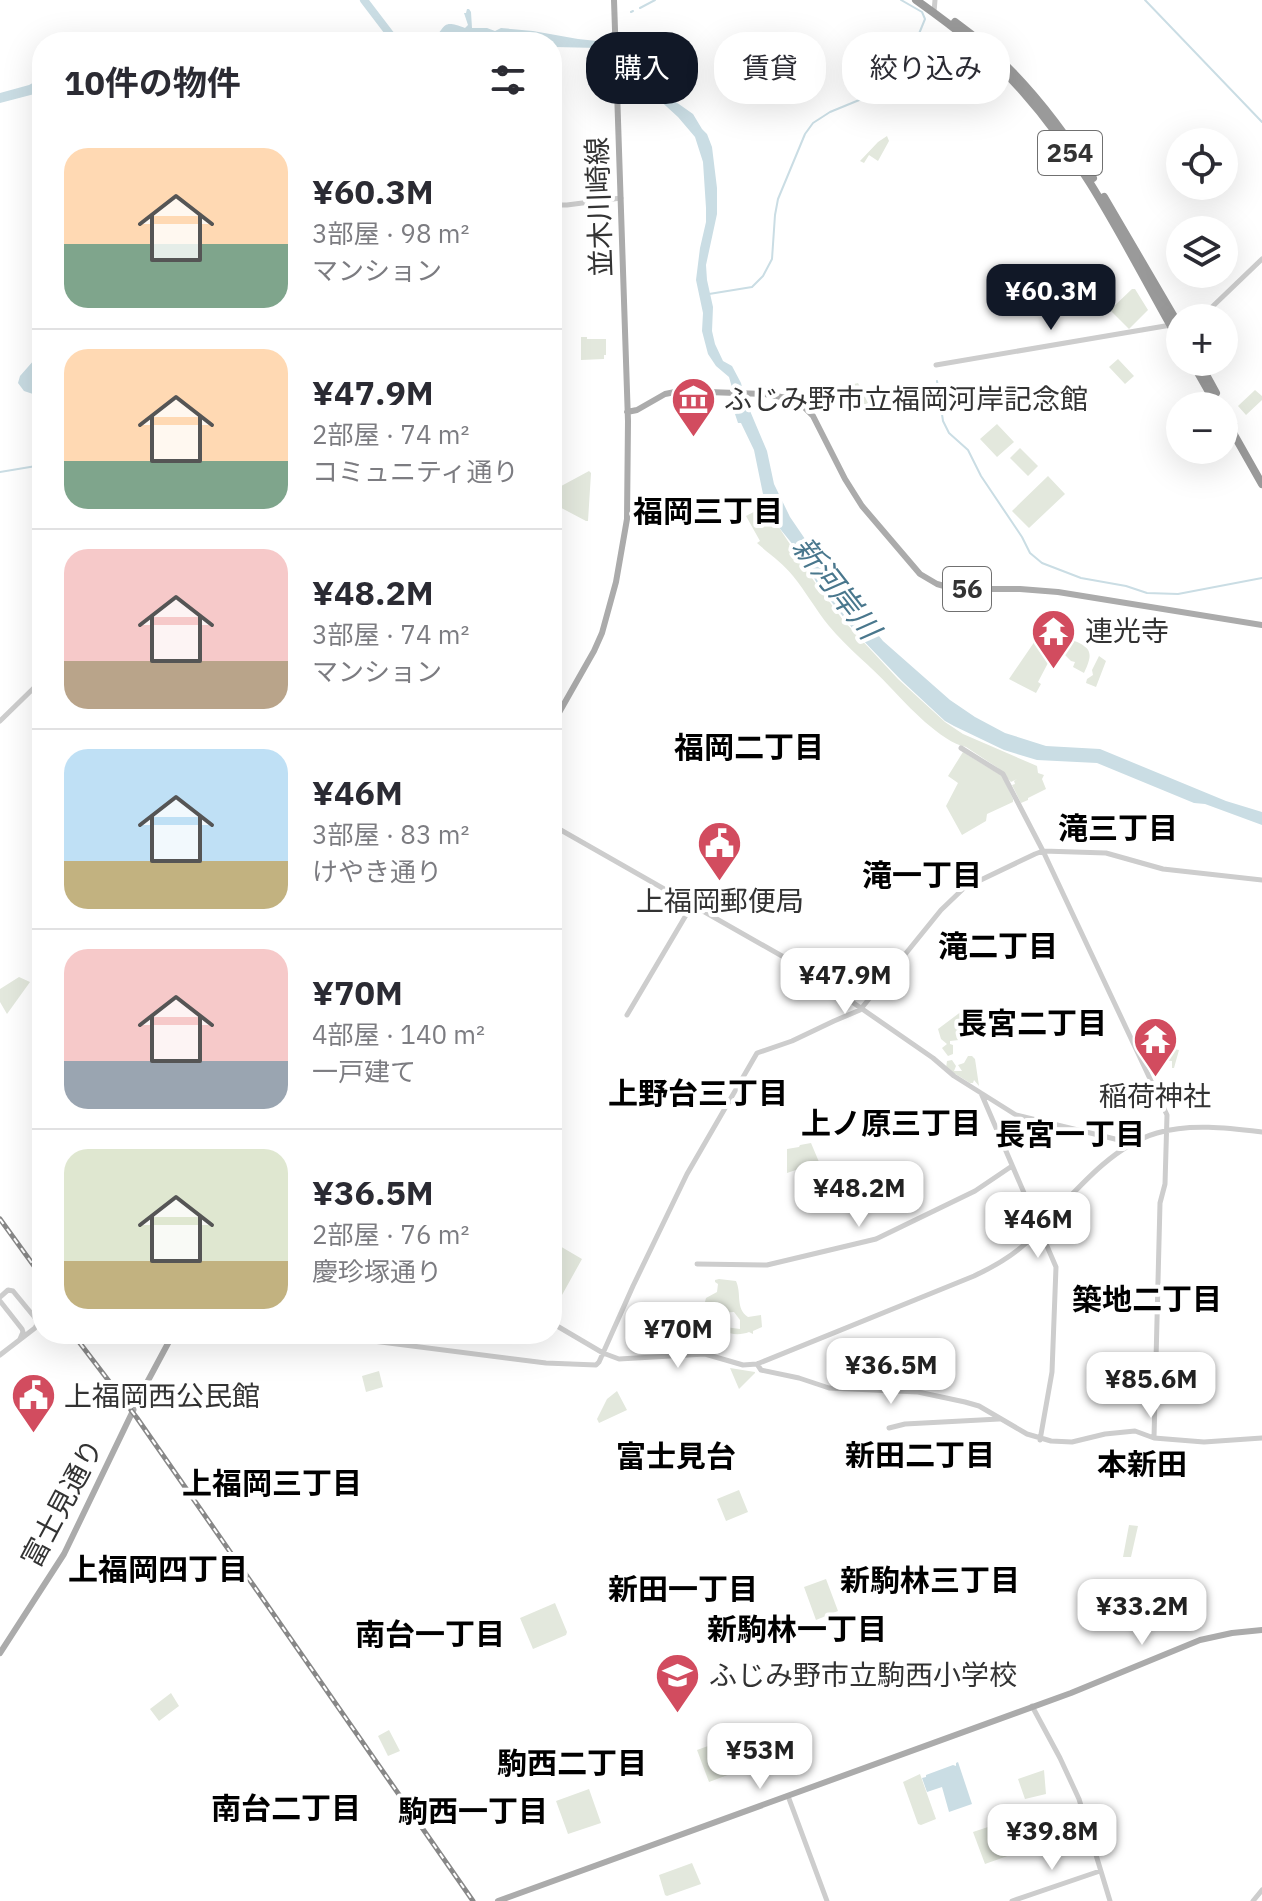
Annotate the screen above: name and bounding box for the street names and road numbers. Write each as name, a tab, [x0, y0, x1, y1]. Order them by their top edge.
road number: 254	[1038, 131, 1102, 175]
street label: 並木川崎線	[578, 136, 619, 278]
road number: 56	[943, 567, 991, 611]
street label: 富士見通り	[12, 1432, 111, 1573]

